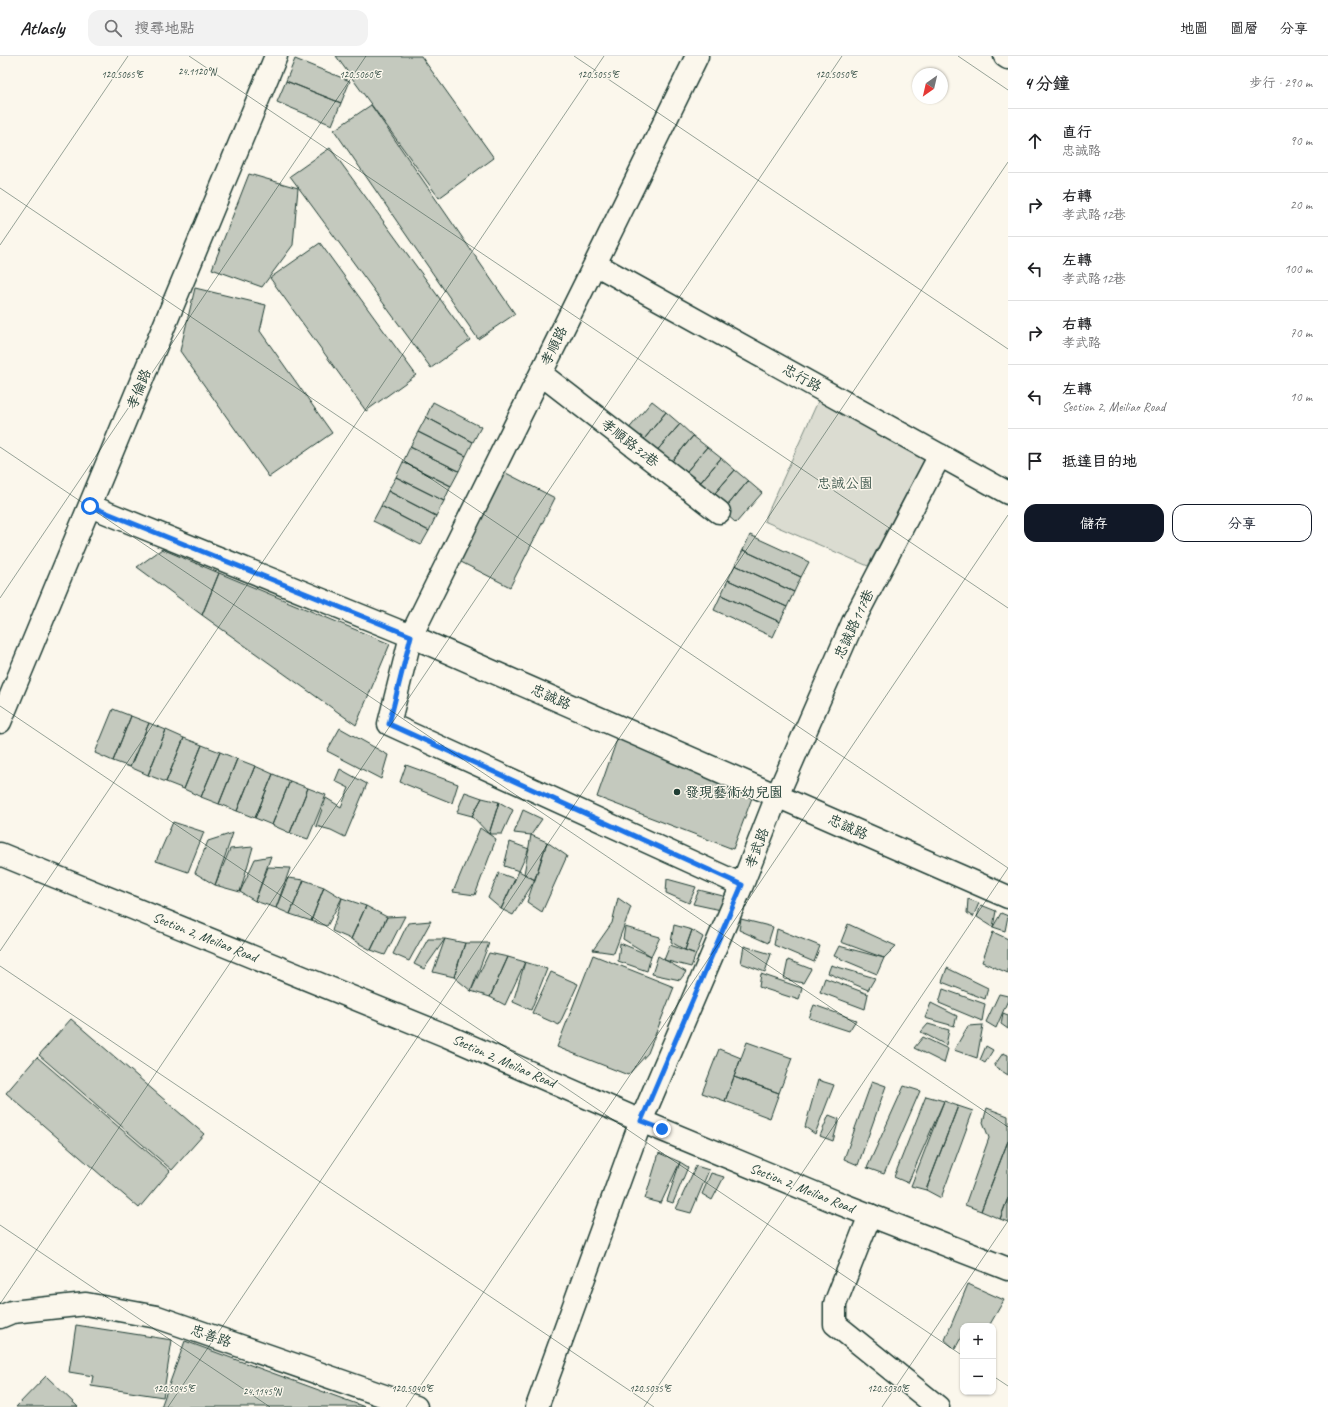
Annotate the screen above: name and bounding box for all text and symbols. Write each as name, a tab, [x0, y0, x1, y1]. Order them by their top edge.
search box	[88, 10, 368, 46]
text: Atlasly	[20, 16, 64, 40]
icon: search	[102, 17, 124, 39]
text: 搜尋地點	[134, 19, 194, 38]
text: 地圖	[1180, 20, 1208, 37]
text: 圖層	[1230, 20, 1258, 37]
text: 分享	[1280, 20, 1308, 37]
text: 24.1120°N	[178, 65, 218, 78]
text: 120.5065°E	[101, 68, 145, 81]
text: 120.5060°E	[339, 68, 383, 81]
text: 120.5055°E	[577, 68, 621, 81]
text: 120.5050°E	[815, 68, 859, 81]
north arrow	[912, 68, 948, 104]
text: 4 分鐘	[1024, 73, 1070, 94]
text: 步行 · 290 m	[1249, 75, 1312, 91]
text: 直行	[1062, 123, 1092, 142]
icon: ahead	[1024, 130, 1046, 152]
text: 90 m	[1290, 133, 1312, 149]
text: 忠誠路	[1062, 143, 1101, 159]
text: 右轉	[1062, 187, 1092, 206]
icon: right	[1024, 194, 1046, 216]
text: 20 m	[1290, 197, 1312, 213]
text: 孝武路12巷	[1062, 207, 1126, 223]
text: 左轉	[1062, 251, 1092, 270]
icon: left	[1024, 258, 1046, 280]
text: 100 m	[1284, 261, 1312, 277]
text: 孝武路12巷	[1062, 271, 1126, 287]
text: 右轉	[1062, 315, 1092, 334]
icon: right	[1024, 322, 1046, 344]
street label: 孝順路	[537, 323, 571, 369]
text: 70 m	[1290, 325, 1312, 341]
text: 孝武路	[1062, 335, 1101, 351]
street label: 忠行路	[780, 360, 824, 396]
street label: 孝倫路	[123, 366, 155, 412]
text: 左轉	[1062, 380, 1092, 399]
icon: left	[1024, 386, 1046, 408]
text: 10 m	[1290, 389, 1312, 405]
text: Section 2, Meiliao Road	[1062, 399, 1165, 415]
street label: 孝順路32巷	[598, 415, 663, 471]
icon: arrive	[1024, 450, 1046, 472]
text: 抵達目的地	[1062, 452, 1137, 471]
park label: 忠誠公園	[817, 475, 873, 492]
route start	[81, 497, 99, 515]
button: 儲存	[1024, 504, 1164, 542]
button: 分享	[1172, 504, 1312, 542]
street label: 忠誠路117巷	[830, 586, 878, 662]
street label: 忠誠路	[528, 681, 574, 713]
place label: 發現藝術幼兒園	[685, 784, 783, 801]
marker: 發現藝術幼兒園	[672, 787, 682, 797]
street label: 忠誠路	[825, 811, 871, 843]
street label: 孝武路	[742, 825, 772, 871]
street label: Section 2, Meiliao Road	[150, 908, 262, 967]
street label: Section 2, Meiliao Road	[450, 1031, 560, 1092]
route end	[653, 1120, 671, 1138]
street label: Section 2, Meiliao Road	[747, 1159, 859, 1218]
street label: 忠善路	[188, 1321, 234, 1351]
map controls	[960, 1323, 996, 1395]
button: +	[960, 1323, 996, 1359]
button: −	[960, 1359, 996, 1395]
text: 120.5045°E	[153, 1382, 197, 1395]
text: 120.5040°E	[391, 1382, 435, 1395]
text: 120.5035°E	[629, 1382, 673, 1395]
text: 120.5030°E	[867, 1382, 911, 1395]
text: 24.1145°N	[243, 1385, 283, 1398]

